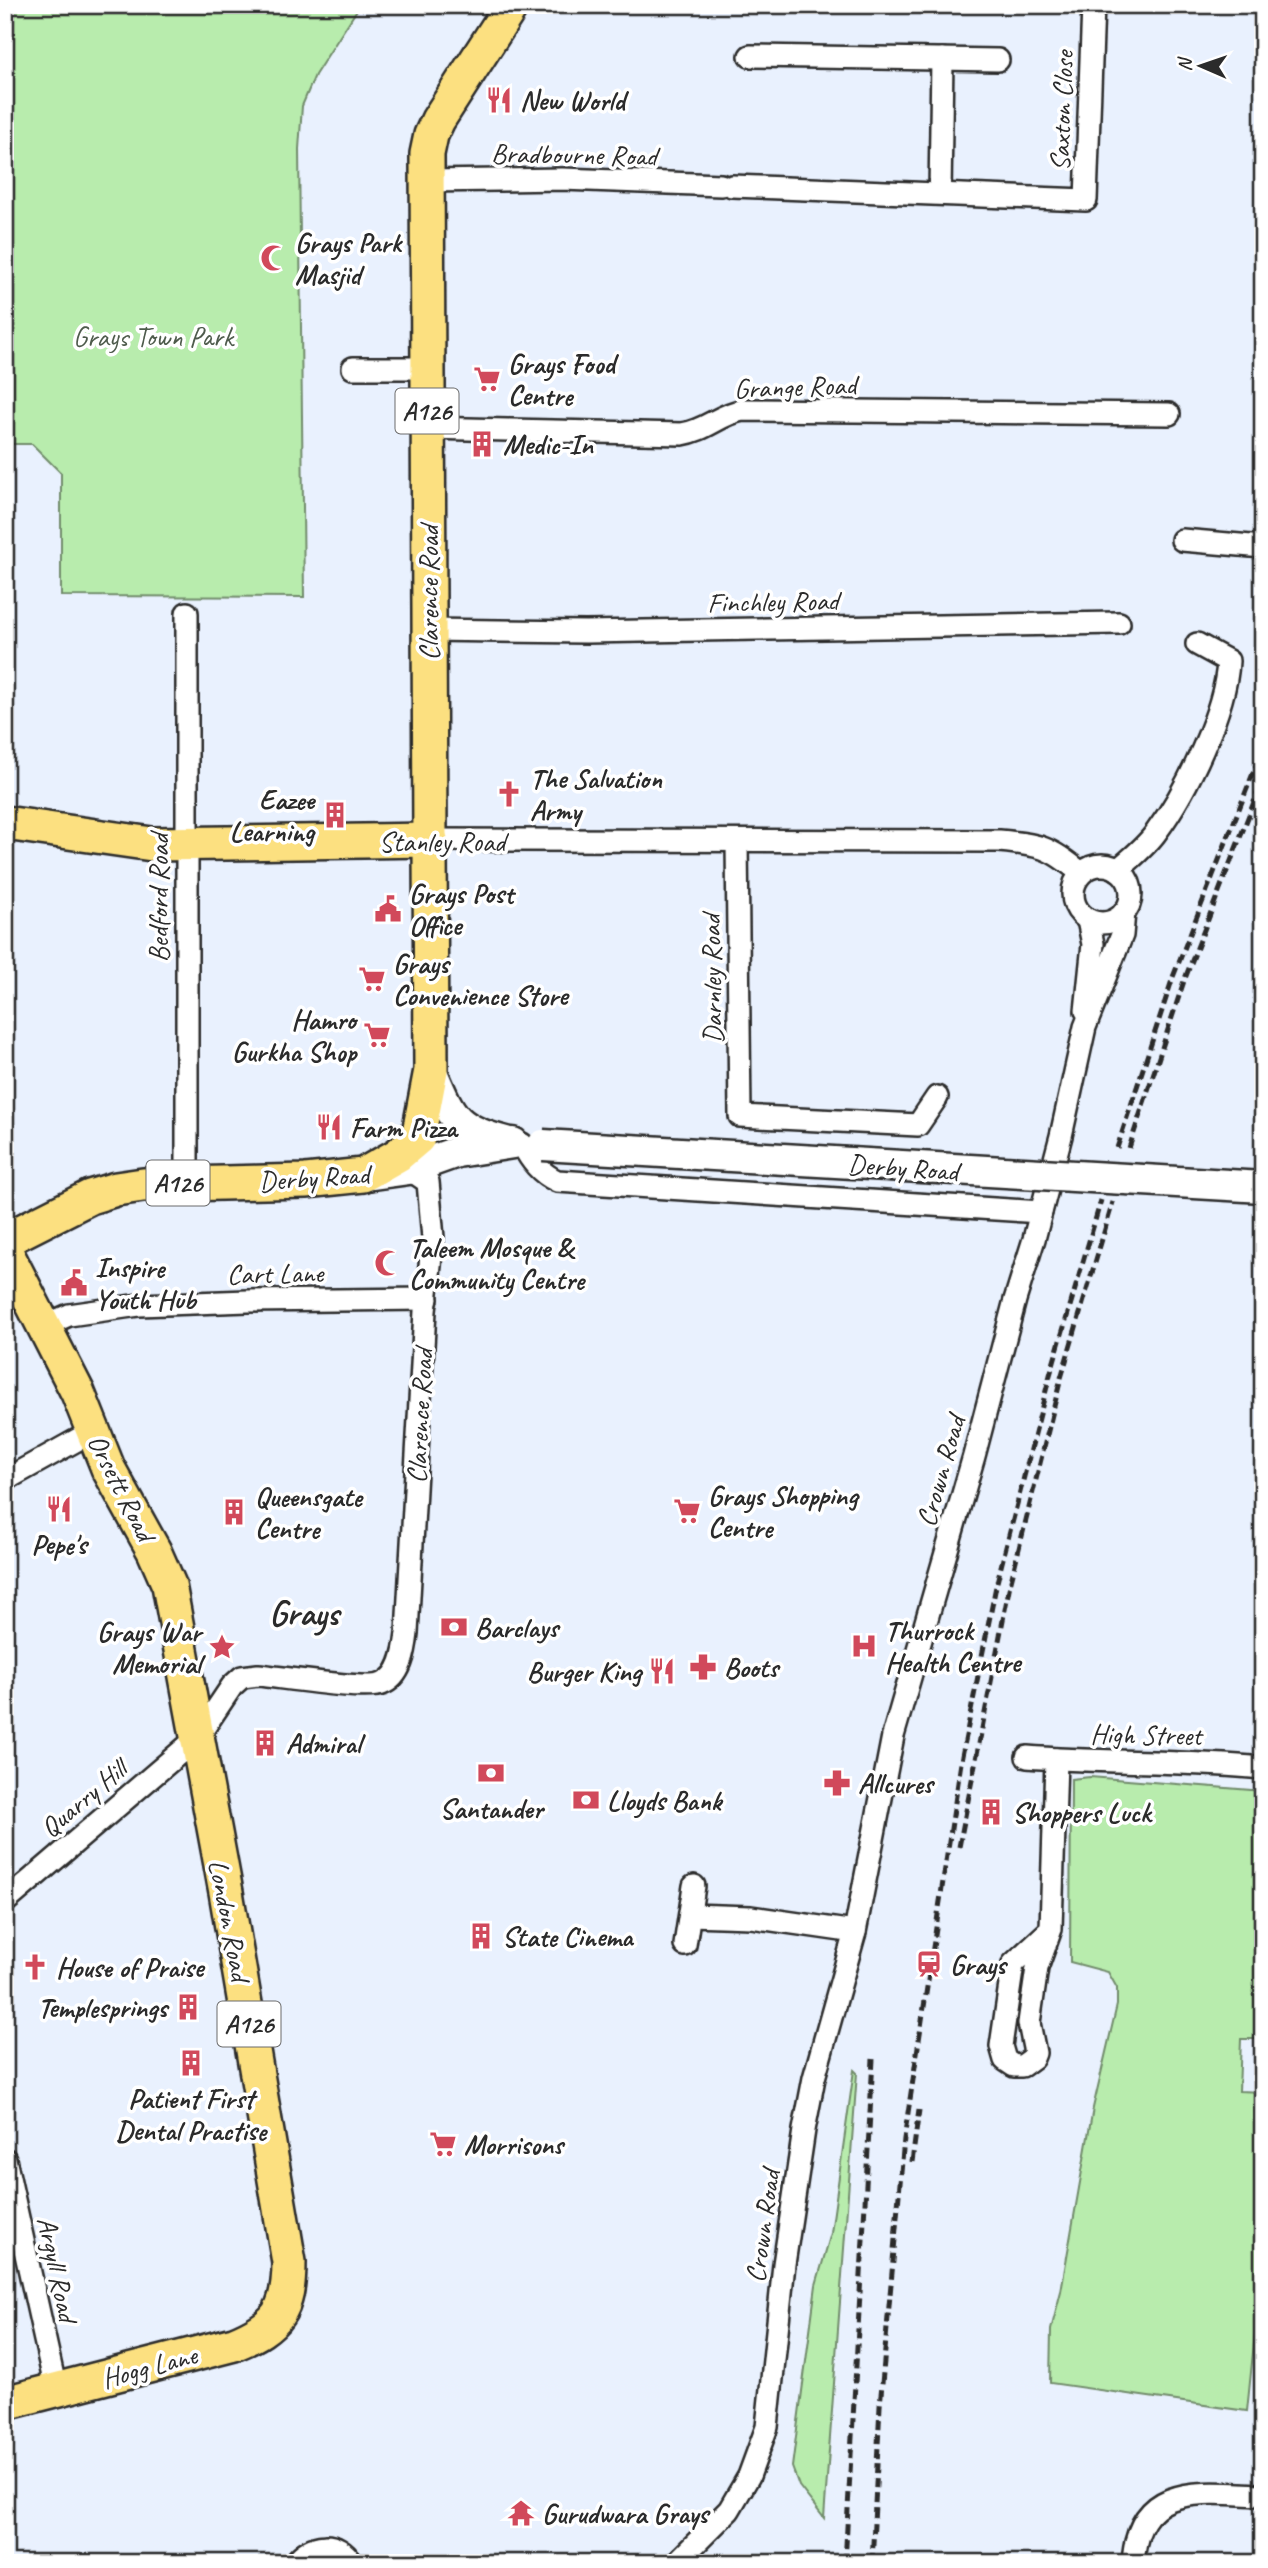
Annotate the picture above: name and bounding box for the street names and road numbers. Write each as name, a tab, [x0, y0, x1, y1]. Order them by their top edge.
street label: Saxton Close	[1042, 48, 1081, 172]
street label: Bradbourne Road	[491, 136, 661, 174]
street label: Grange Road	[733, 367, 861, 406]
road number: A126	[396, 388, 458, 434]
street label: Clarence Road	[411, 522, 446, 660]
street label: Finchley Road	[707, 583, 843, 620]
street label: Stanley Road	[379, 824, 509, 859]
street label: Bedford Road	[141, 830, 176, 962]
street label: Darnley Road	[693, 910, 730, 1044]
street label: Derby Road	[847, 1146, 963, 1189]
street label: Derby Road	[258, 1156, 374, 1199]
road number: A126	[146, 1160, 210, 1206]
street label: Cart Lane	[226, 1255, 325, 1292]
street label: Clarence Road	[398, 1344, 441, 1484]
street label: Crown Road	[908, 1408, 974, 1530]
street label: Orsett Road	[80, 1428, 165, 1550]
street label: High Street	[1090, 1716, 1205, 1753]
street label: Quarry Hill	[33, 1749, 138, 1845]
street label: London Road	[201, 1857, 259, 1988]
road number: A126	[218, 2002, 280, 2047]
street label: Crown Road	[737, 2164, 788, 2285]
street label: Argyll Road	[29, 2213, 87, 2329]
street label: Hogg Lane	[98, 2337, 202, 2396]

